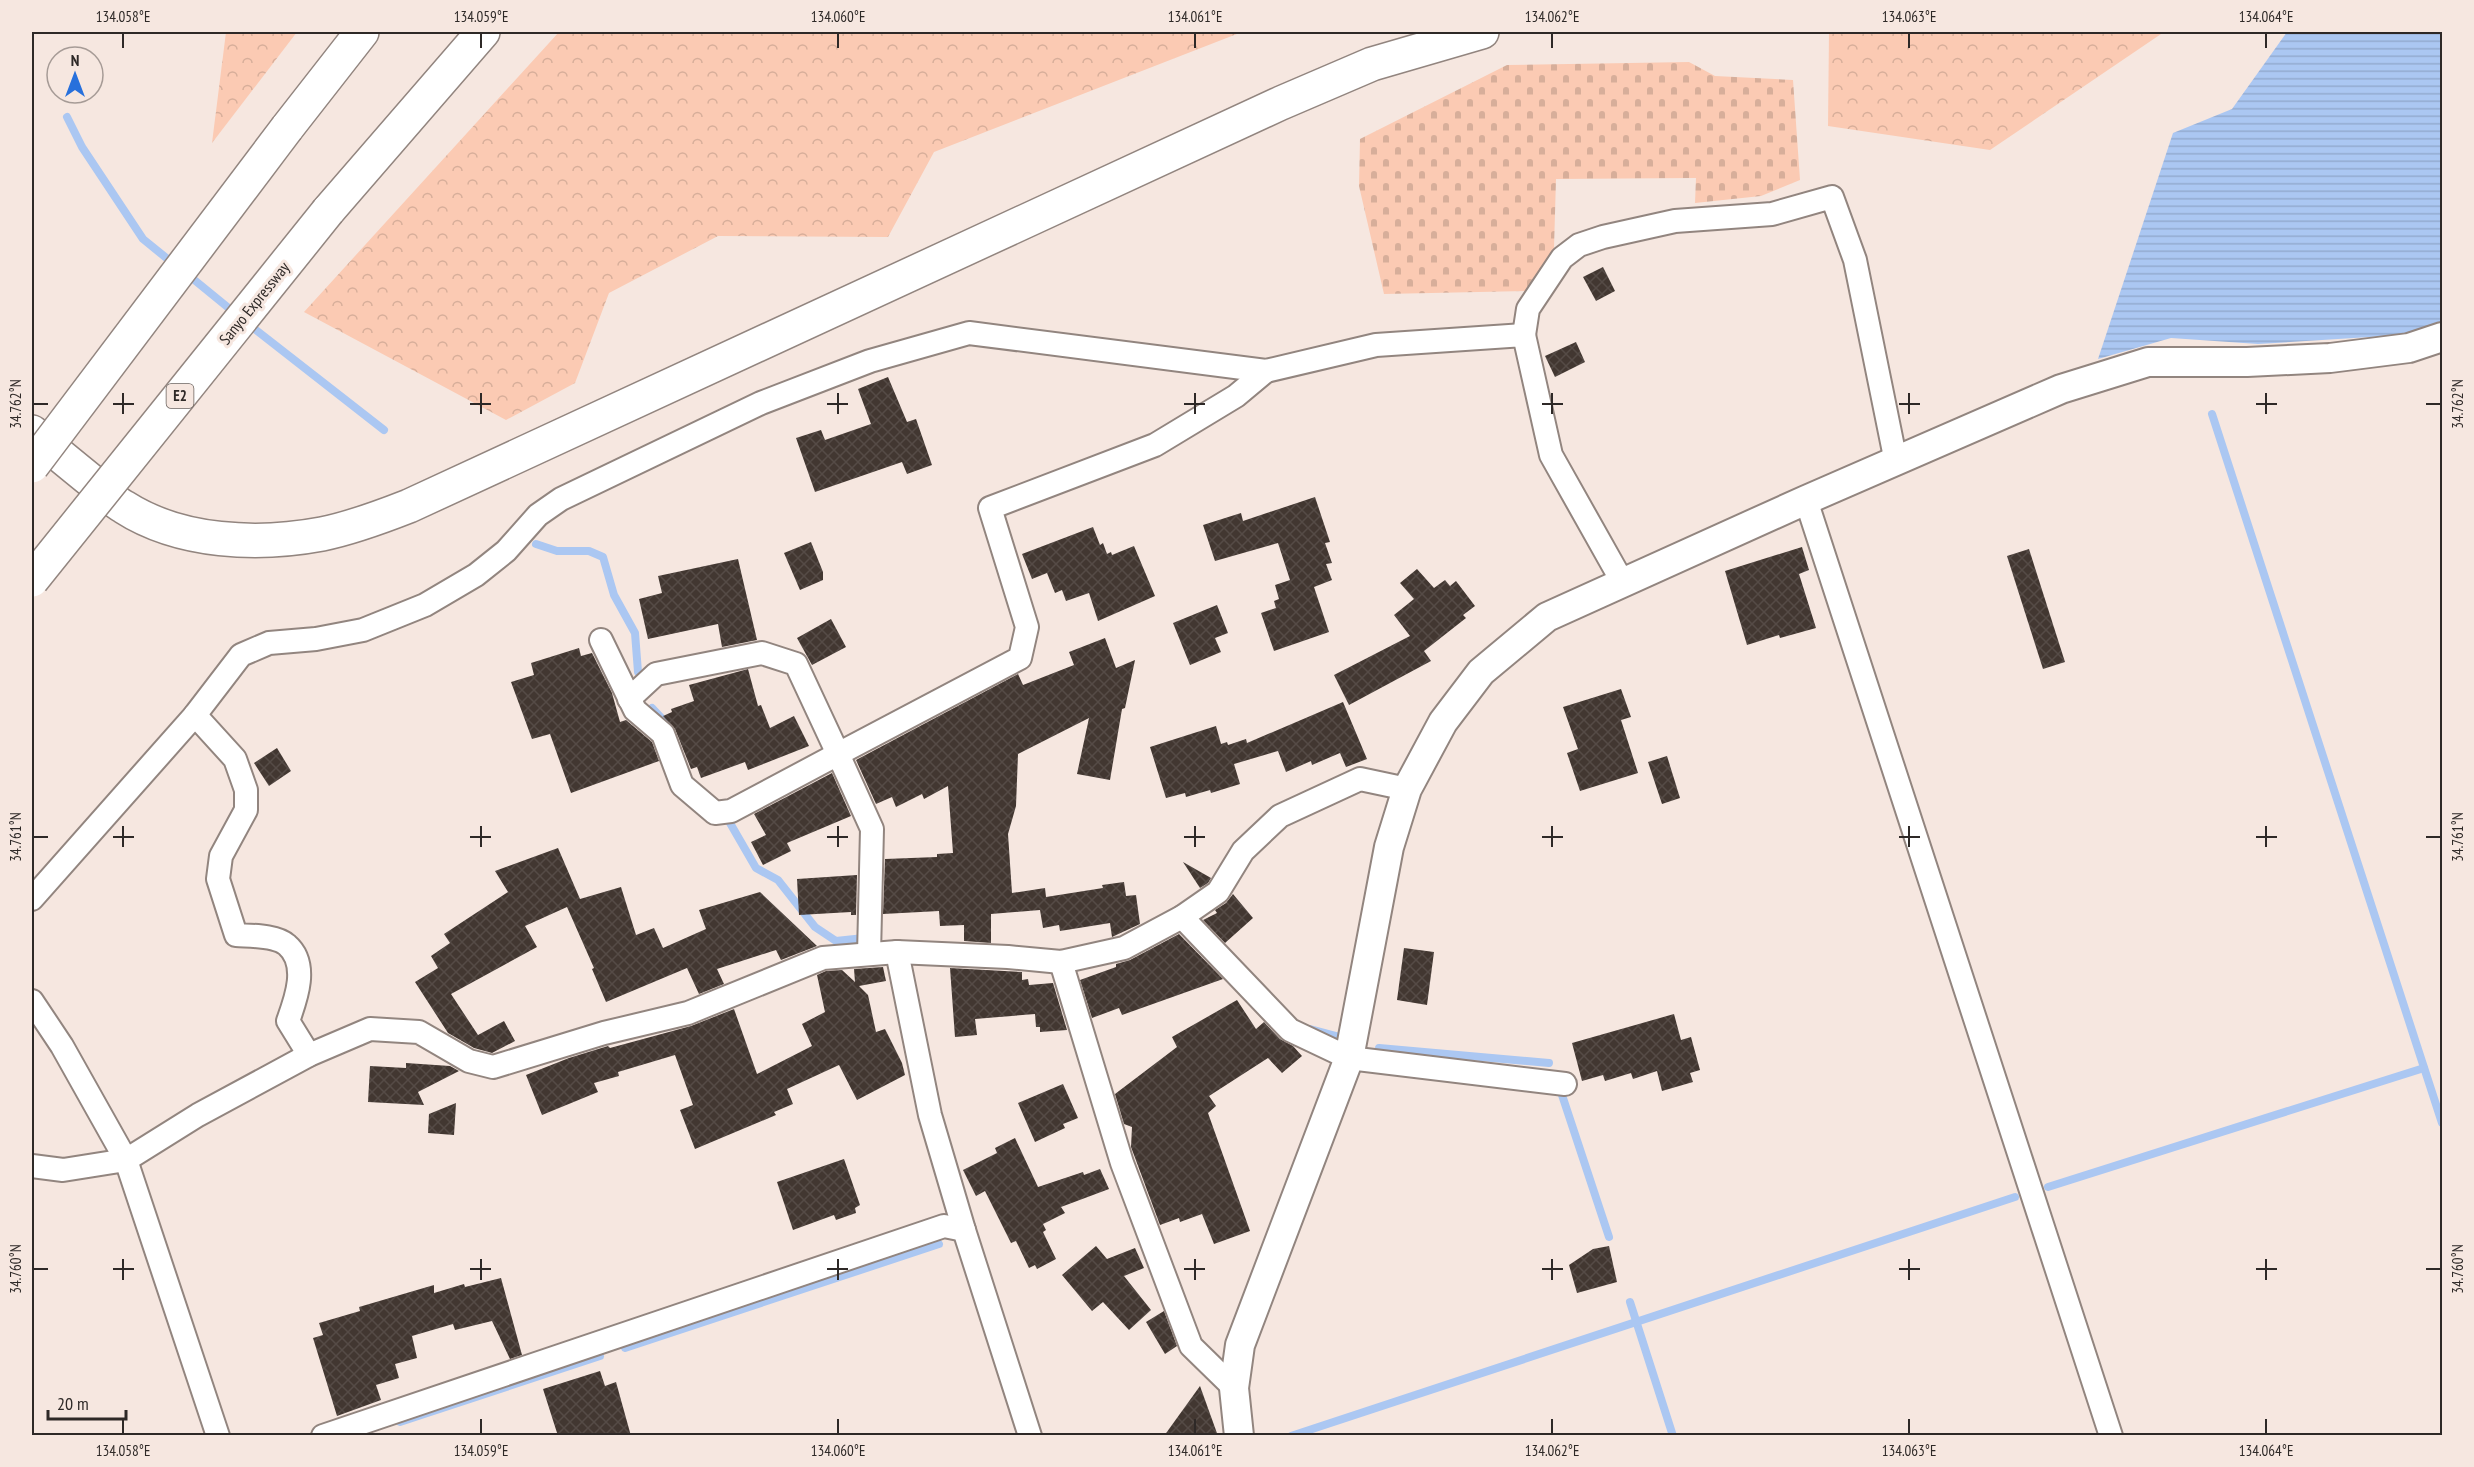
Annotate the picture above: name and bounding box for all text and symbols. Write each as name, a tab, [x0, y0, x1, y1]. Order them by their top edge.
text: 134.058°E	[96, 7, 150, 26]
text: 134.059°E	[454, 7, 508, 26]
text: 134.060°E	[811, 7, 865, 26]
text: 134.061°E	[1168, 7, 1222, 26]
text: 134.062°E	[1525, 7, 1579, 26]
text: 134.063°E	[1882, 7, 1936, 26]
text: 134.064°E	[2239, 7, 2293, 26]
north arrow	[45, 45, 105, 105]
text: N	[71, 50, 79, 70]
street label: Sanyo Expressway	[215, 258, 293, 348]
text: 34.762°N	[6, 379, 25, 429]
text: 34.762°N	[2448, 379, 2467, 429]
road number: E2	[166, 384, 194, 408]
text: 34.761°N	[6, 812, 25, 862]
text: 34.761°N	[2448, 812, 2467, 862]
text: 34.760°N	[6, 1244, 25, 1294]
text: 34.760°N	[2448, 1244, 2467, 1294]
scale bar	[48, 1383, 126, 1421]
text: 20 m	[57, 1392, 89, 1415]
text: 134.058°E	[96, 1441, 150, 1460]
text: 134.059°E	[454, 1441, 508, 1460]
text: 134.060°E	[811, 1441, 865, 1460]
text: 134.061°E	[1168, 1441, 1222, 1460]
text: 134.062°E	[1525, 1441, 1579, 1460]
text: 134.063°E	[1882, 1441, 1936, 1460]
text: 134.064°E	[2239, 1441, 2293, 1460]

